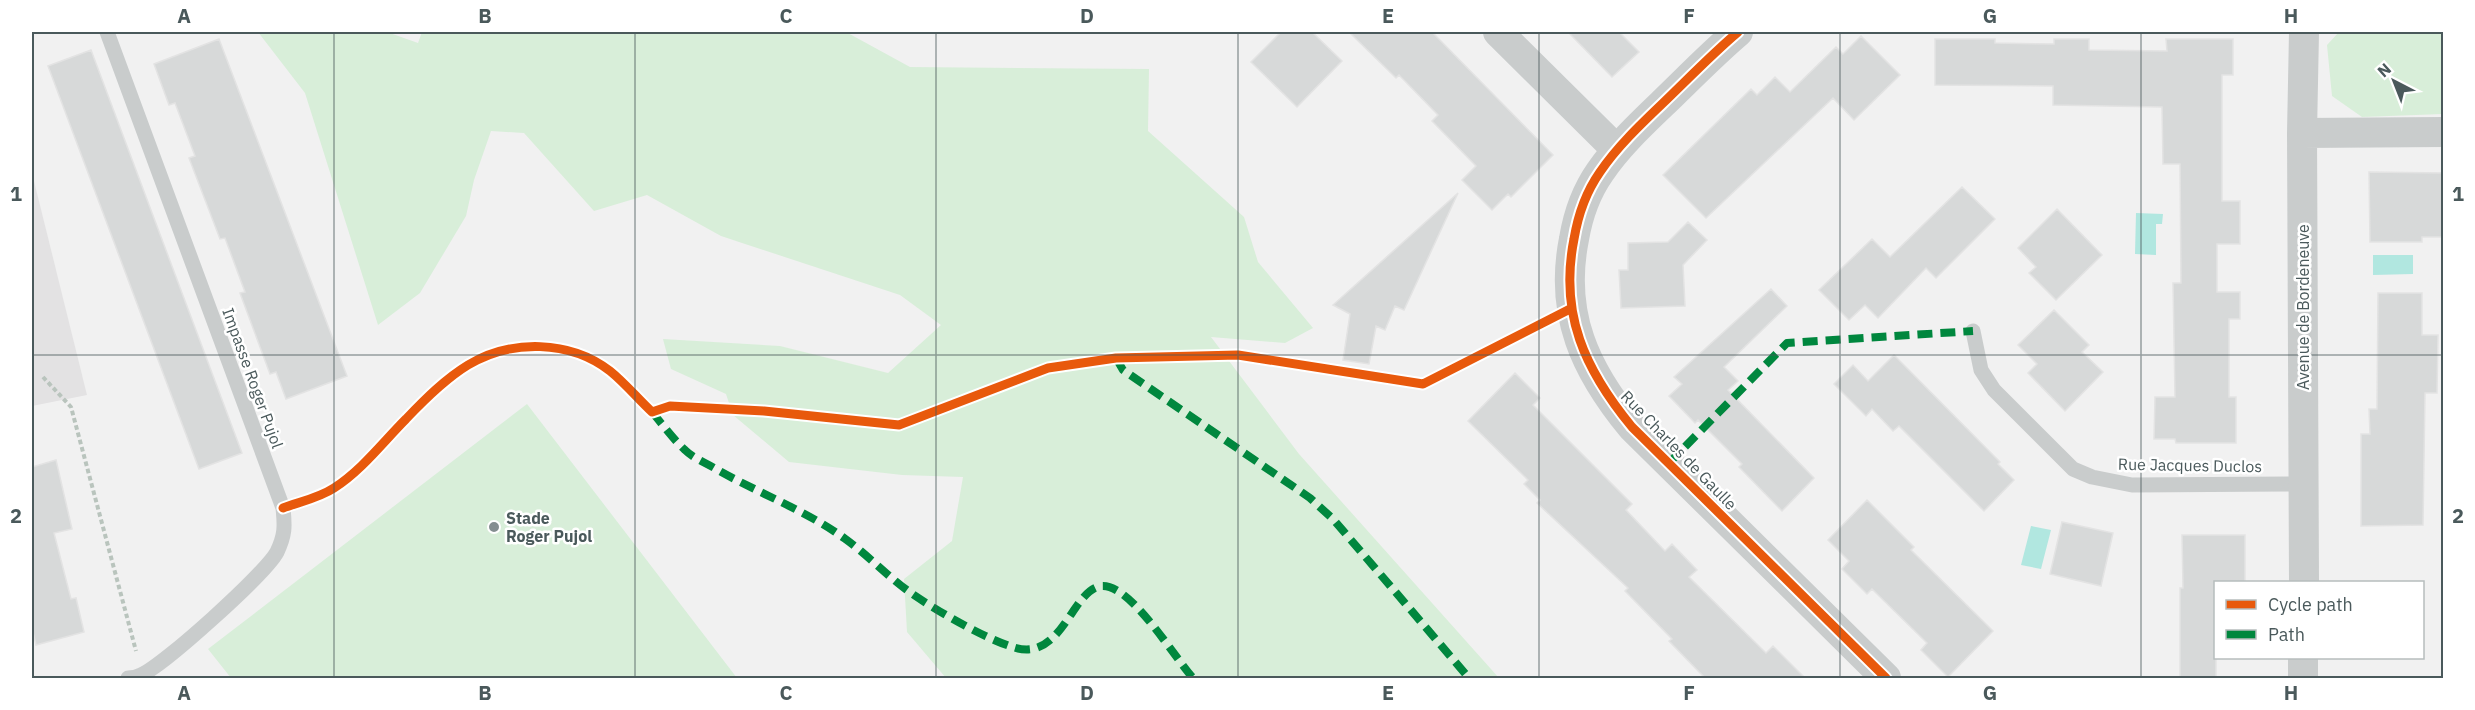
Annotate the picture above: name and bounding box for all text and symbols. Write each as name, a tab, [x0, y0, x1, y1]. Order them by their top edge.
text: A	[177, 2, 191, 29]
text: B	[478, 2, 492, 29]
text: C	[779, 2, 793, 29]
text: D	[1080, 2, 1094, 29]
text: E	[1382, 2, 1394, 29]
text: F	[1683, 2, 1695, 29]
text: G	[1983, 2, 1997, 29]
text: H	[2284, 2, 2298, 29]
north arrow	[2364, 51, 2424, 111]
text: N	[2373, 59, 2395, 81]
text: 1	[10, 180, 22, 207]
text: 1	[2452, 180, 2464, 207]
street label: Avenue de Bordeneuve	[2293, 224, 2313, 390]
street label: Impasse Roger Pujol	[218, 305, 288, 451]
street label: Rue Charles de Gaulle	[1617, 386, 1741, 514]
street label: Rue Jacques Duclos	[2118, 454, 2262, 476]
text: 2	[10, 502, 22, 529]
text: 2	[2452, 502, 2464, 529]
place label: Stade Roger Pujol	[506, 508, 592, 546]
marker: Stade Roger Pujol	[487, 520, 501, 534]
legend	[2214, 581, 2424, 659]
text: Cycle path	[2268, 593, 2353, 616]
text: Path	[2268, 623, 2305, 646]
text: A	[177, 679, 191, 706]
text: B	[478, 679, 492, 706]
text: C	[779, 679, 793, 706]
text: D	[1080, 679, 1094, 706]
text: E	[1382, 679, 1394, 706]
text: F	[1683, 679, 1695, 706]
text: G	[1983, 679, 1997, 706]
text: H	[2284, 679, 2298, 706]

